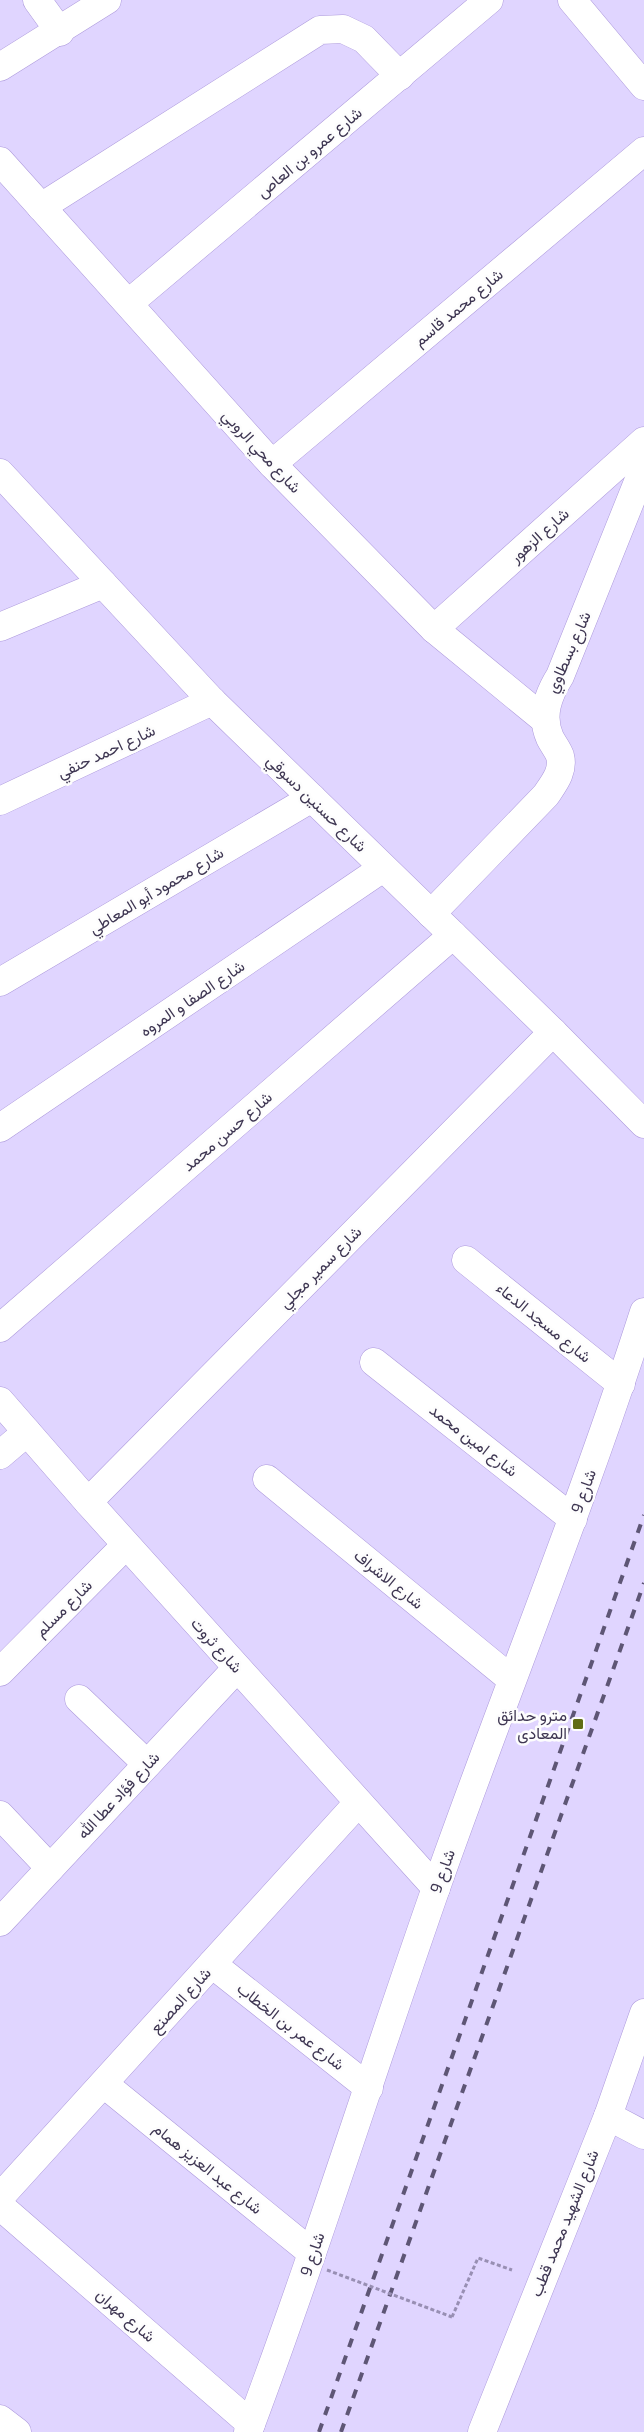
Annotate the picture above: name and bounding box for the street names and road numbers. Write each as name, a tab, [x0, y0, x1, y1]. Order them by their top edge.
street label: شارع عمرو بن العاص	[252, 102, 367, 203]
street label: شارع محمد قاسم	[409, 264, 508, 352]
street label: شارع محي الروبي	[215, 405, 306, 500]
street label: شارع الزهور	[505, 503, 574, 569]
street label: شارع بسطاوي	[541, 608, 599, 698]
street label: شارع احمد حنفي	[54, 720, 160, 786]
street label: شارع حسنين دسوقي	[260, 750, 371, 859]
street label: شارع محمود أبو المعاطي	[85, 842, 229, 942]
street label: شارع الصفا و المروه	[136, 956, 249, 1042]
street label: شارع حسن محمد	[178, 1087, 277, 1177]
street label: شارع سمير مجلي	[275, 1222, 368, 1315]
street label: شارع مسجد الدعاء	[491, 1278, 596, 1368]
street label: شارع امين محمد	[425, 1399, 522, 1482]
street label: شارع 9	[566, 1466, 602, 1516]
street label: شارع الاشراف	[349, 1545, 428, 1615]
street label: شارع مسلم	[30, 1575, 97, 1642]
street label: شارع ثروت	[185, 1613, 247, 1678]
street label: شارع فؤاد عطا الله	[72, 1747, 165, 1844]
street label: شارع 9	[425, 1846, 461, 1896]
street label: شارع المصنع	[145, 1963, 216, 2038]
street label: شارع عمر بن الخطاب	[232, 1978, 349, 2076]
street label: شارع عبد العزيز همام	[148, 2118, 267, 2220]
street label: شارع الشهيد محمد قطب	[525, 2146, 605, 2300]
street label: شارع 9	[295, 2230, 331, 2279]
street label: شارع مهران	[91, 2284, 160, 2348]

